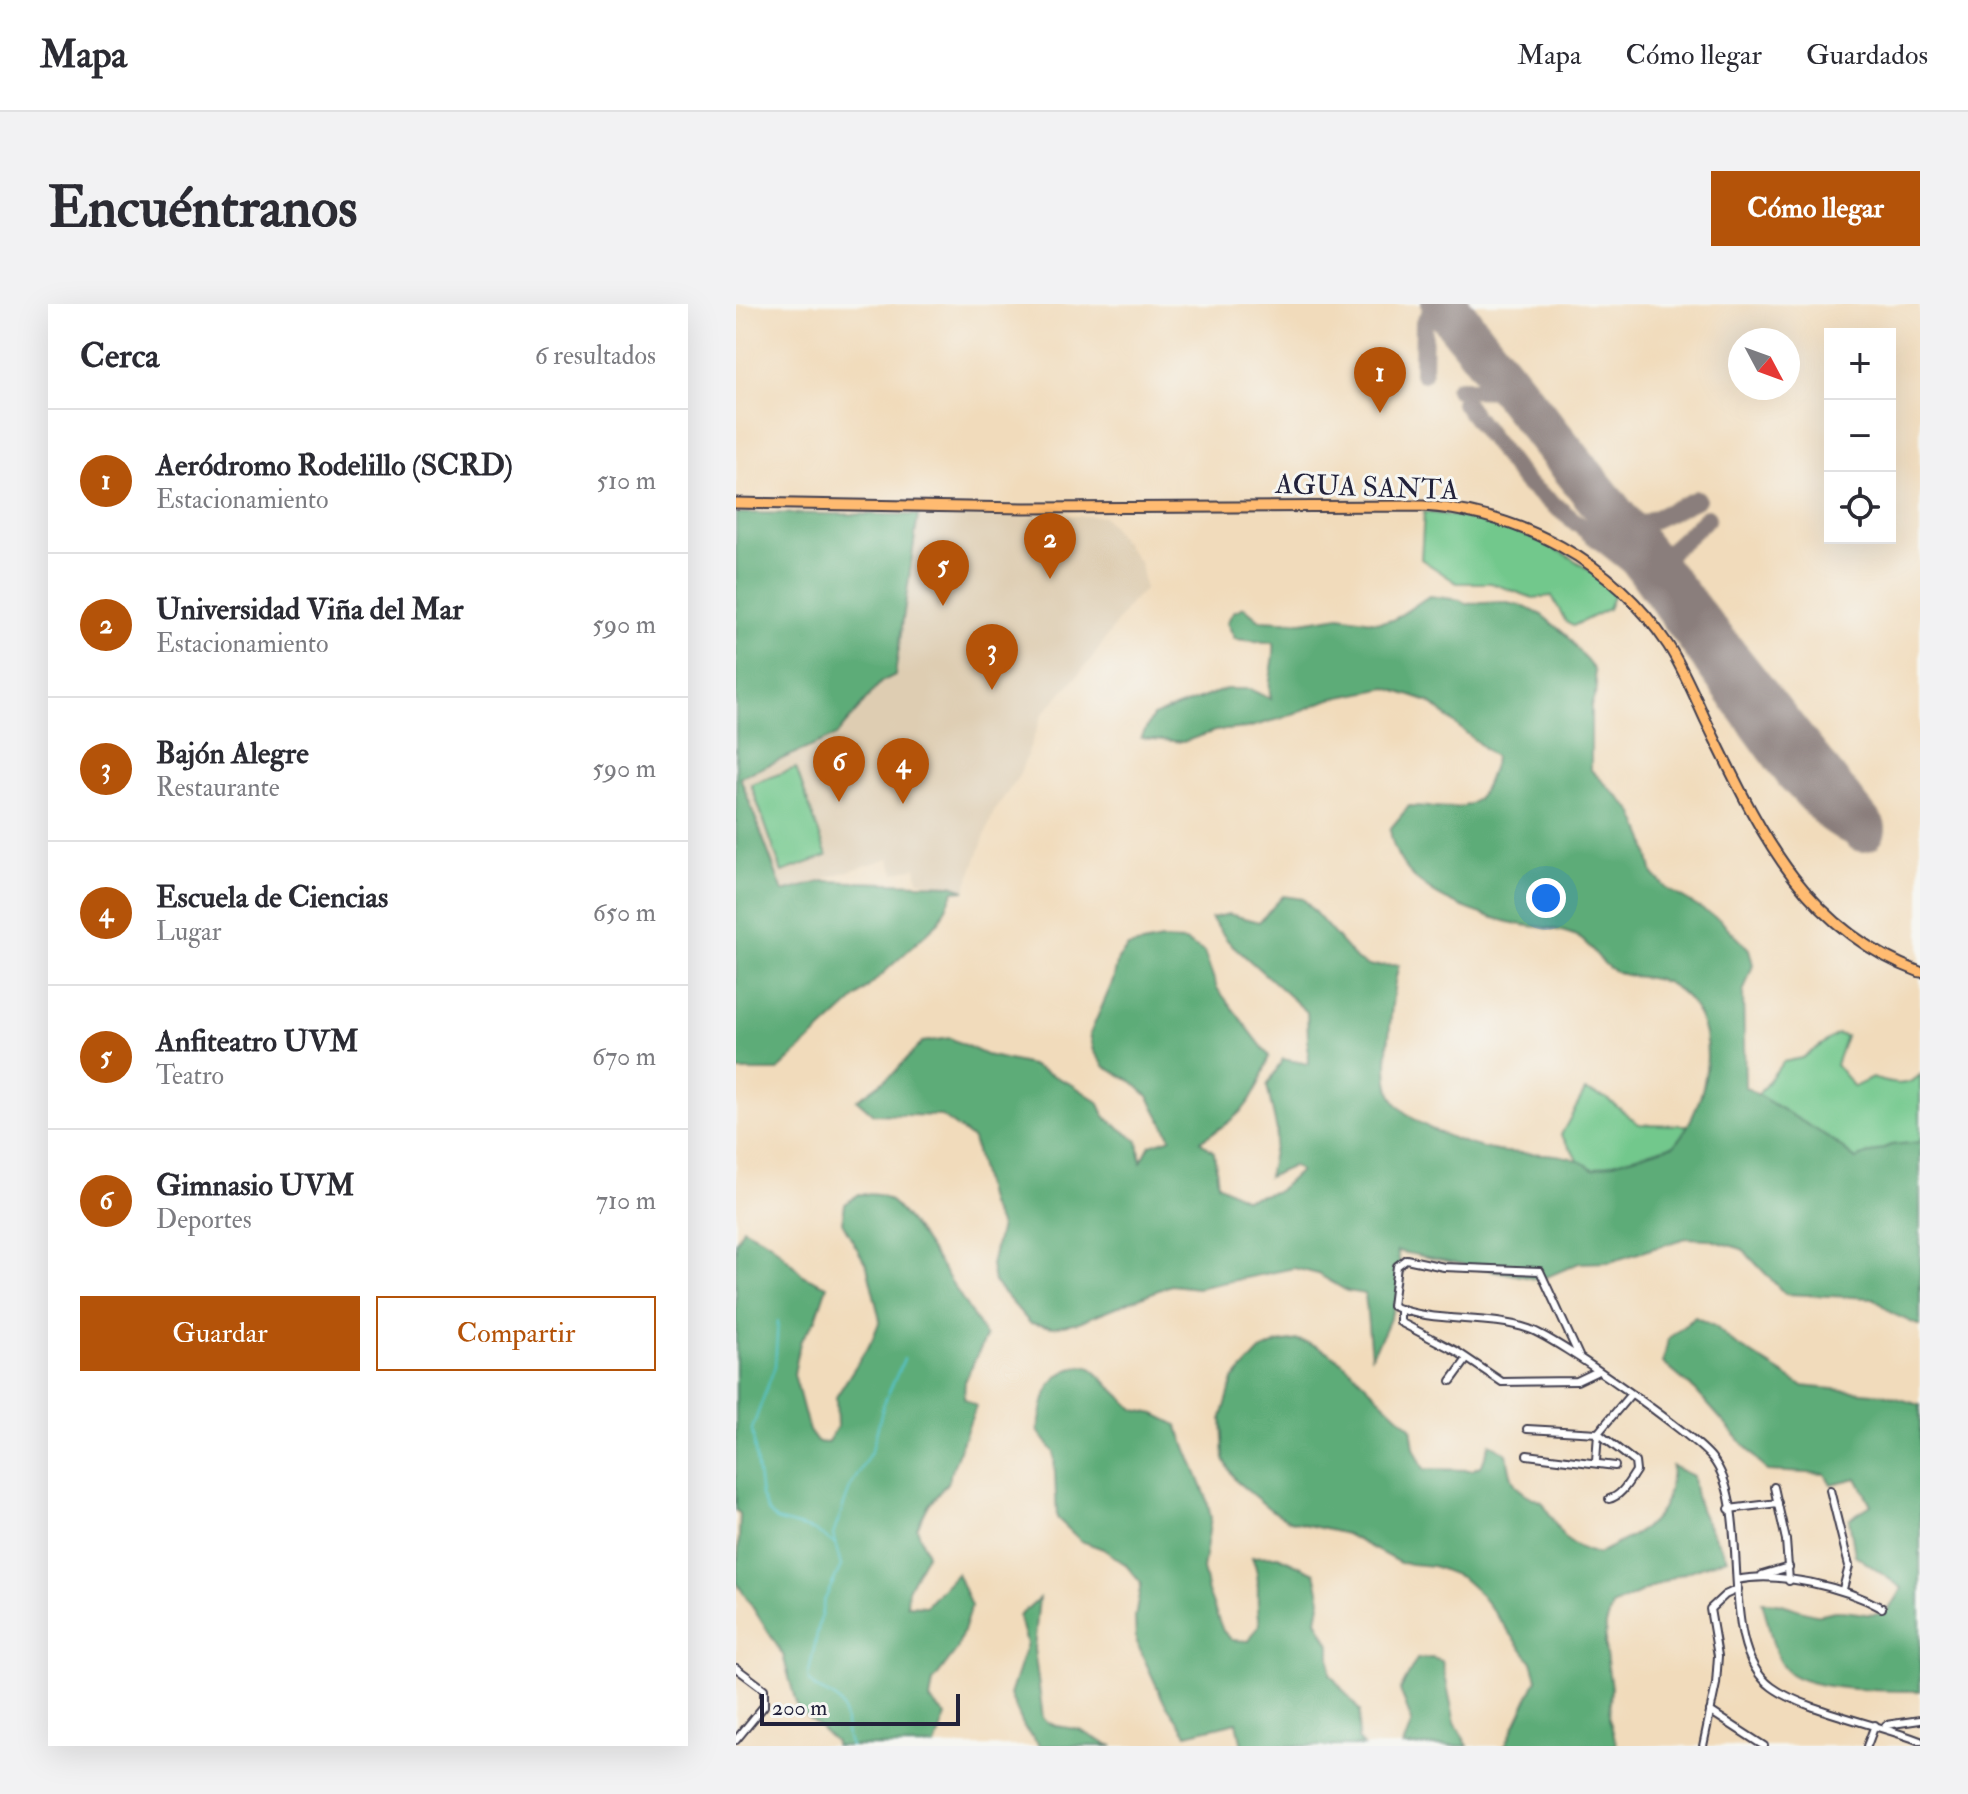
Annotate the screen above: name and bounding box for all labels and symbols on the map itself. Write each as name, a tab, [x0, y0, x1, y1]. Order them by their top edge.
north arrow	[1728, 328, 1800, 400]
pin: 1	[1354, 347, 1406, 413]
street label: AGUA SANTA	[1274, 467, 1459, 508]
pin: 2	[1024, 513, 1076, 579]
pin: 5	[917, 540, 969, 606]
pin: 3	[966, 624, 1018, 690]
pin: 6	[813, 736, 865, 802]
pin: 4	[877, 738, 929, 804]
your location	[1526, 878, 1566, 918]
scale bar	[760, 1690, 960, 1726]

